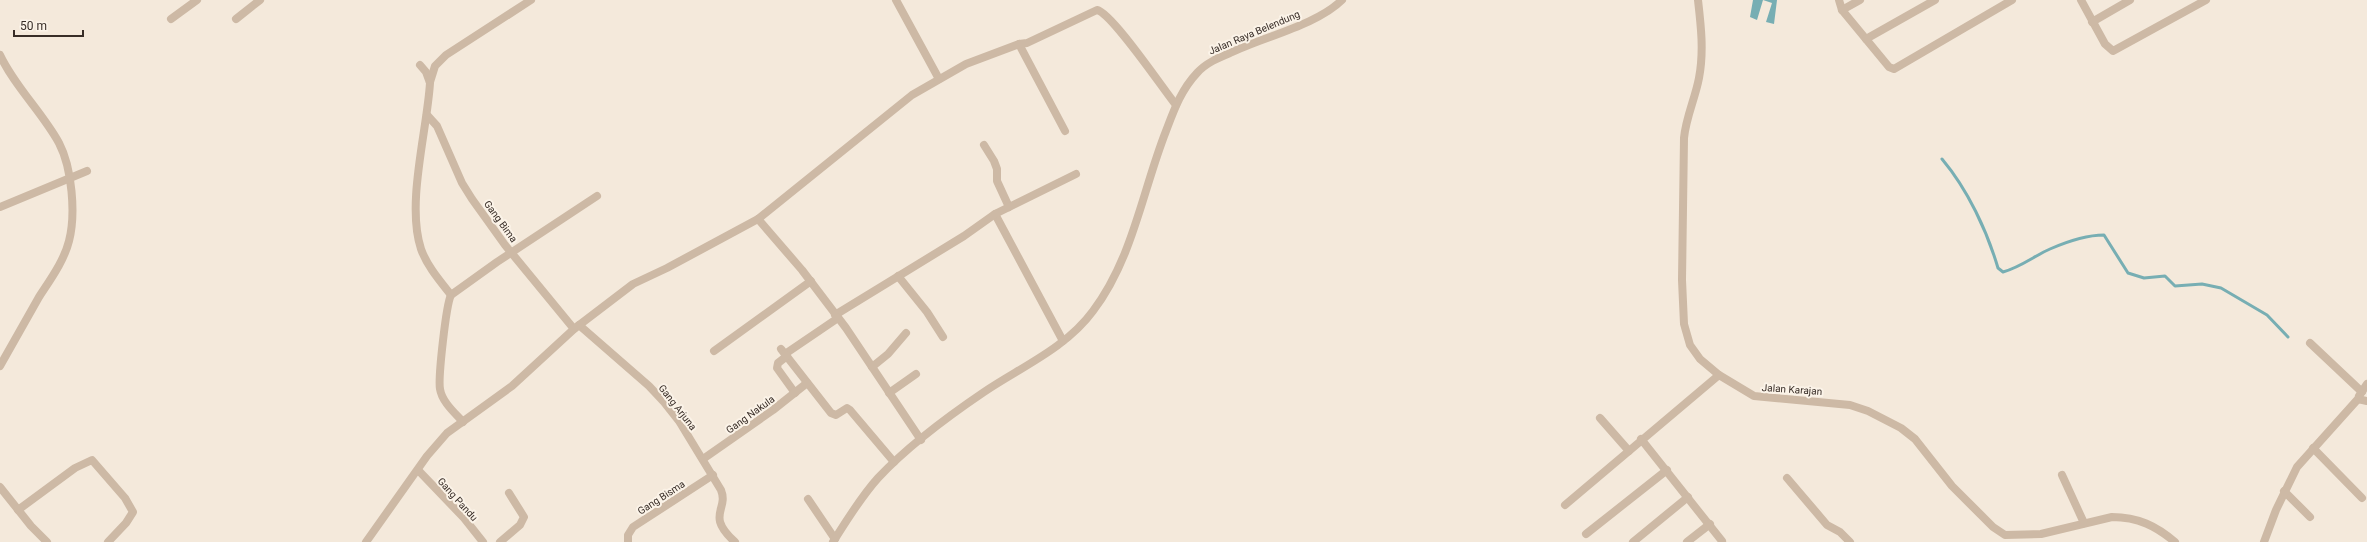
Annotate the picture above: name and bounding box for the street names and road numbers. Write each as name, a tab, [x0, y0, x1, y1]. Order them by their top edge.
street label: Jalan Raya Belendung	[1207, 8, 1301, 57]
street label: Gang Bima	[482, 198, 519, 244]
street label: Gang Arjuna	[656, 382, 699, 432]
street label: Jalan Karajan	[1761, 382, 1823, 397]
street label: Gang Nakula	[724, 393, 777, 436]
street label: Gang Pandu	[435, 475, 480, 523]
street label: Gang Bisma	[636, 478, 687, 517]

